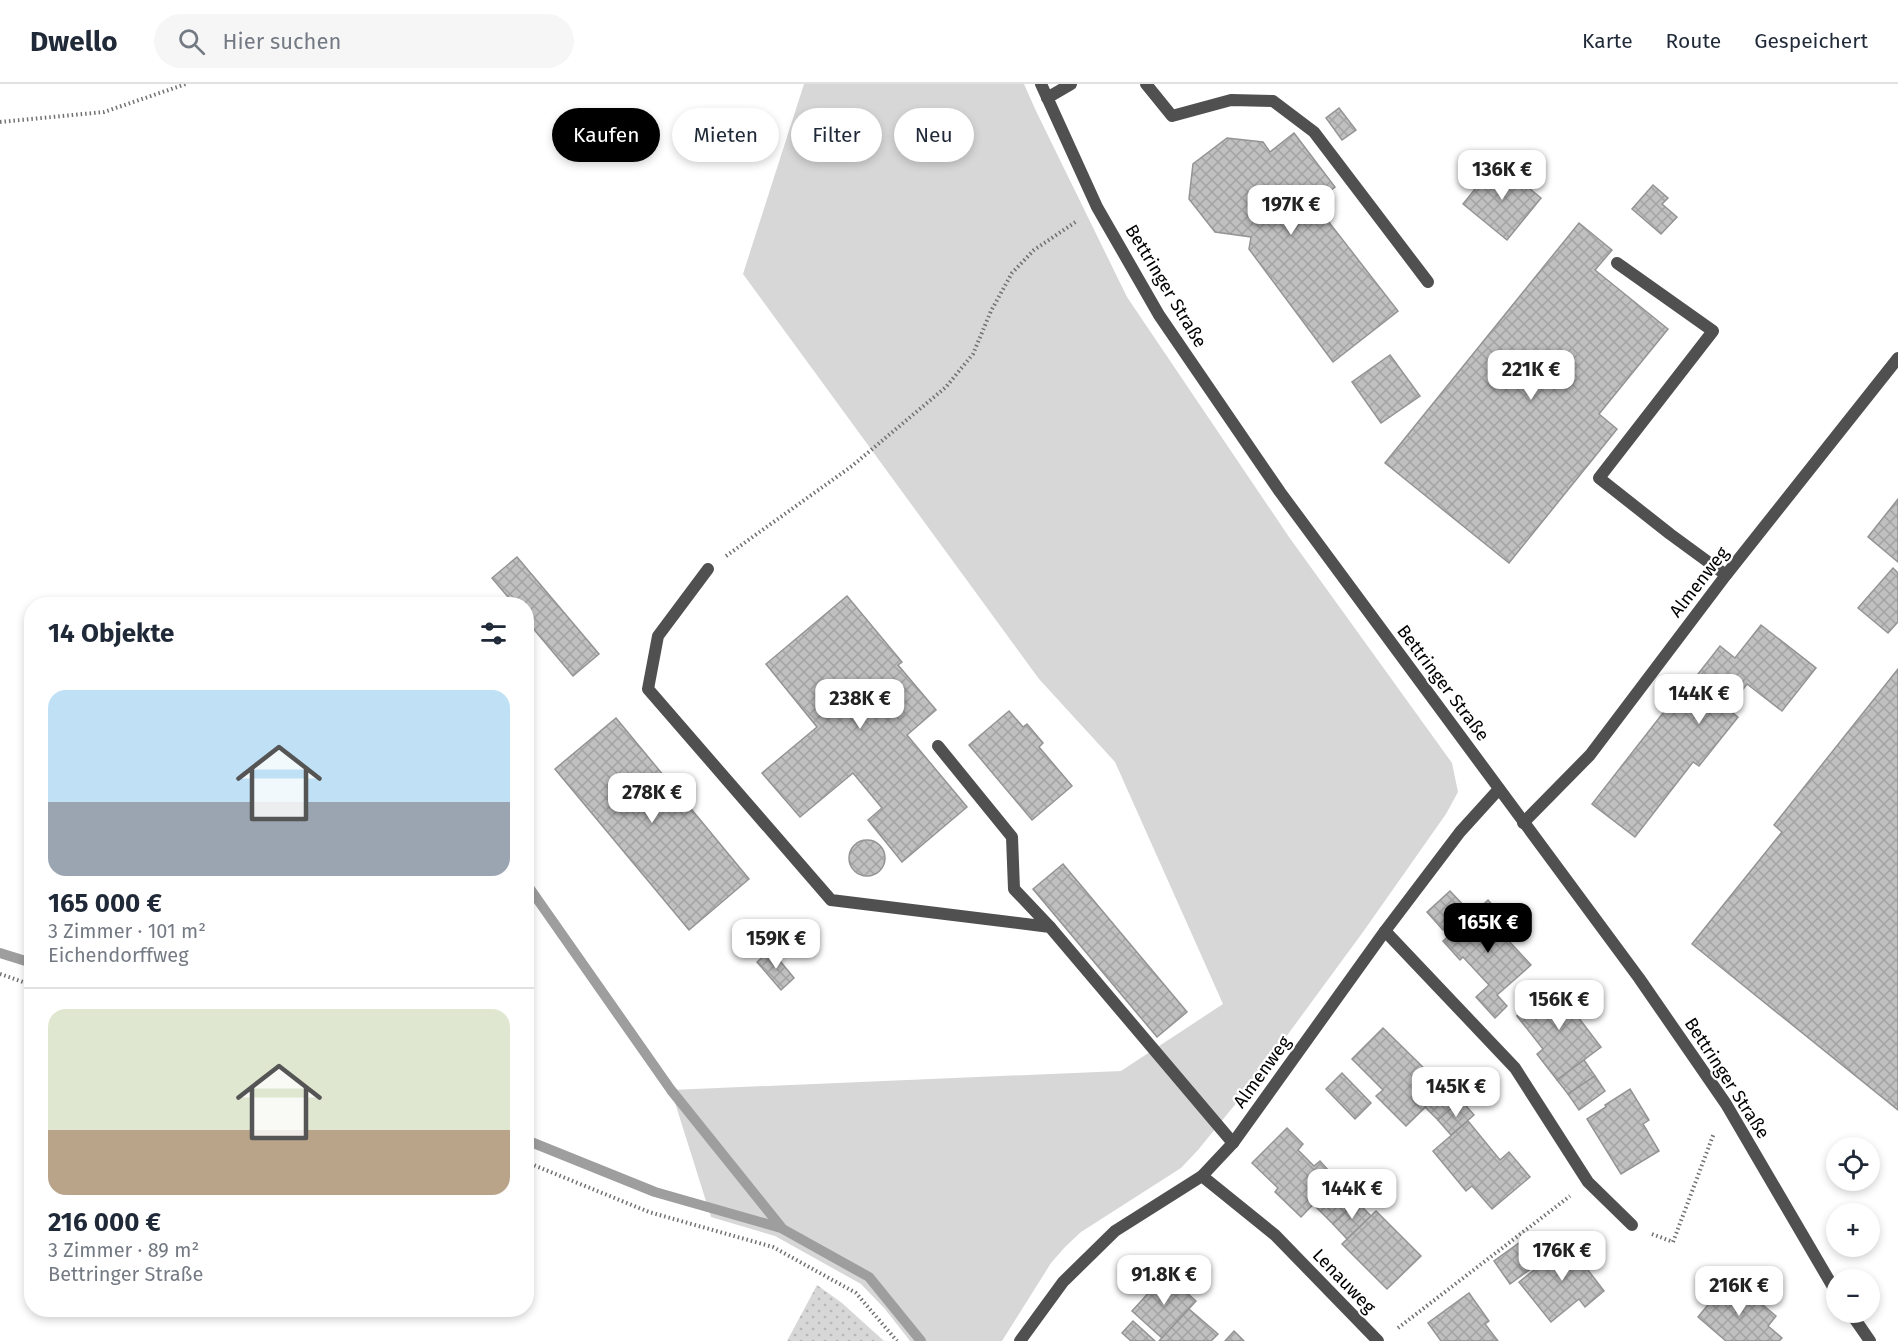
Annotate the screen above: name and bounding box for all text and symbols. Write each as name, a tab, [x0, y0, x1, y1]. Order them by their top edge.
search box	[154, 14, 574, 68]
text: Dwello	[30, 25, 118, 58]
icon: search	[175, 25, 208, 58]
text: Hier suchen	[223, 28, 341, 55]
text: Karte	[1582, 28, 1633, 54]
text: Route	[1666, 28, 1721, 54]
text: Gespeichert	[1754, 28, 1868, 54]
chip: Kaufen	[552, 108, 660, 162]
chip: Mieten	[672, 108, 779, 162]
chip: Filter	[791, 108, 882, 162]
chip: Neu	[894, 108, 974, 162]
pin: 136K €	[1453, 150, 1551, 201]
text: 136K €	[1472, 157, 1532, 181]
pin: 197K €	[1242, 185, 1340, 236]
text: 197K €	[1262, 192, 1320, 216]
street label: Bettringer Straße	[1121, 220, 1211, 352]
pin: 221K €	[1482, 350, 1580, 401]
text: 221K €	[1502, 357, 1560, 381]
street label: Almenweg	[1665, 542, 1734, 622]
icon: filters	[477, 617, 510, 650]
text: 14 Objekte	[48, 618, 174, 649]
street label: Bettringer Straße	[1392, 621, 1494, 745]
pin: 144K €	[1650, 674, 1748, 725]
pin: 238K €	[811, 679, 909, 730]
text: 144K €	[1668, 681, 1730, 705]
text: 238K €	[829, 686, 891, 710]
icon: home	[225, 729, 333, 837]
pin: 278K €	[603, 773, 701, 824]
text: 278K €	[622, 780, 682, 804]
text: 165 000 €	[48, 888, 162, 919]
pin: 165K €	[1439, 903, 1537, 954]
text: 165K €	[1458, 910, 1518, 934]
text: 3 Zimmer · 101 m²	[48, 919, 206, 943]
pin: 159K €	[727, 919, 825, 970]
text: 159K €	[746, 926, 806, 950]
text: Eichendorffweg	[48, 943, 189, 967]
pin: 156K €	[1510, 980, 1608, 1031]
text: 156K €	[1529, 987, 1589, 1011]
street label: Bettringer Straße	[1680, 1013, 1774, 1143]
street label: Almenweg	[1229, 1031, 1296, 1112]
icon: home	[225, 1048, 333, 1156]
pin: 145K €	[1407, 1067, 1505, 1118]
text: 145K €	[1426, 1074, 1486, 1098]
map controls	[1826, 1137, 1880, 1323]
button: locate	[1826, 1137, 1880, 1191]
pin: 144K €	[1303, 1169, 1401, 1220]
text: 144K €	[1321, 1176, 1383, 1200]
button: +	[1826, 1203, 1880, 1257]
text: 216 000 €	[48, 1207, 161, 1238]
pin: 176K €	[1513, 1231, 1611, 1282]
text: 3 Zimmer · 89 m²	[48, 1238, 199, 1262]
text: 176K €	[1533, 1238, 1591, 1262]
street label: Lenauweg	[1308, 1244, 1381, 1318]
pin: 91.8K €	[1109, 1255, 1219, 1306]
text: Bettringer Straße	[48, 1262, 203, 1286]
text: 91.8K €	[1131, 1262, 1197, 1286]
pin: 216K €	[1690, 1266, 1788, 1317]
button: −	[1826, 1269, 1880, 1323]
text: 216K €	[1709, 1273, 1769, 1297]

